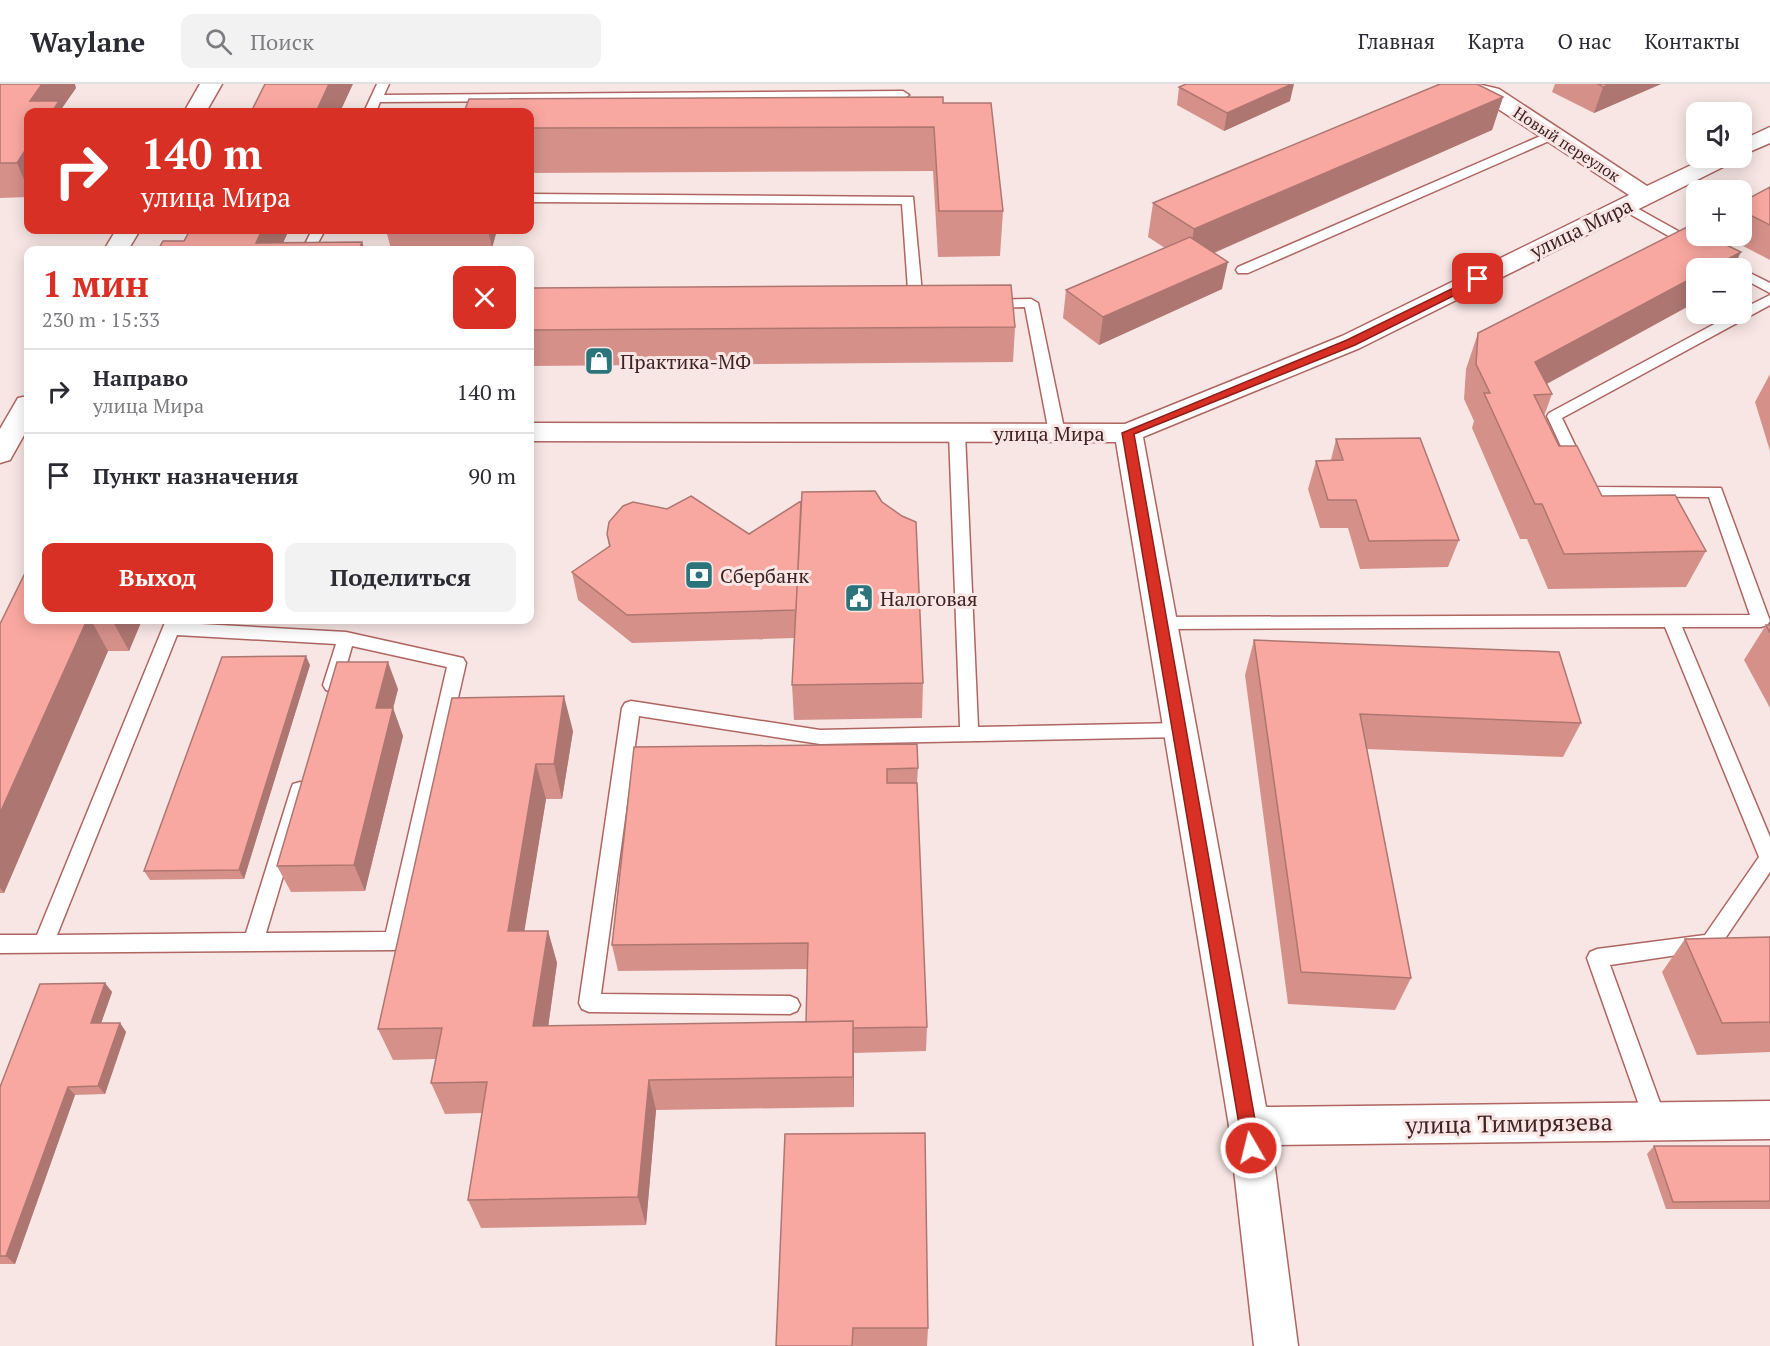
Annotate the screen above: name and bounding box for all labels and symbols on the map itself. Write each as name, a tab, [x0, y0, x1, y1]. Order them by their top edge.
street label: Новый переулок	[1509, 101, 1625, 187]
street label: улица Мира	[1524, 192, 1637, 265]
pin	[1452, 253, 1503, 304]
shop icon: Практика-МФ	[583, 345, 615, 377]
place label: Практика-МФ	[620, 348, 751, 375]
street label: улица Мира	[993, 420, 1104, 447]
bank icon: Сбербанк	[683, 559, 715, 591]
place label: Сбербанк	[720, 562, 809, 589]
public building icon: Налоговая	[843, 582, 875, 614]
place label: Налоговая	[880, 585, 978, 612]
street label: улица Тимирязева	[1404, 1105, 1613, 1141]
position arrow	[1219, 1116, 1283, 1180]

